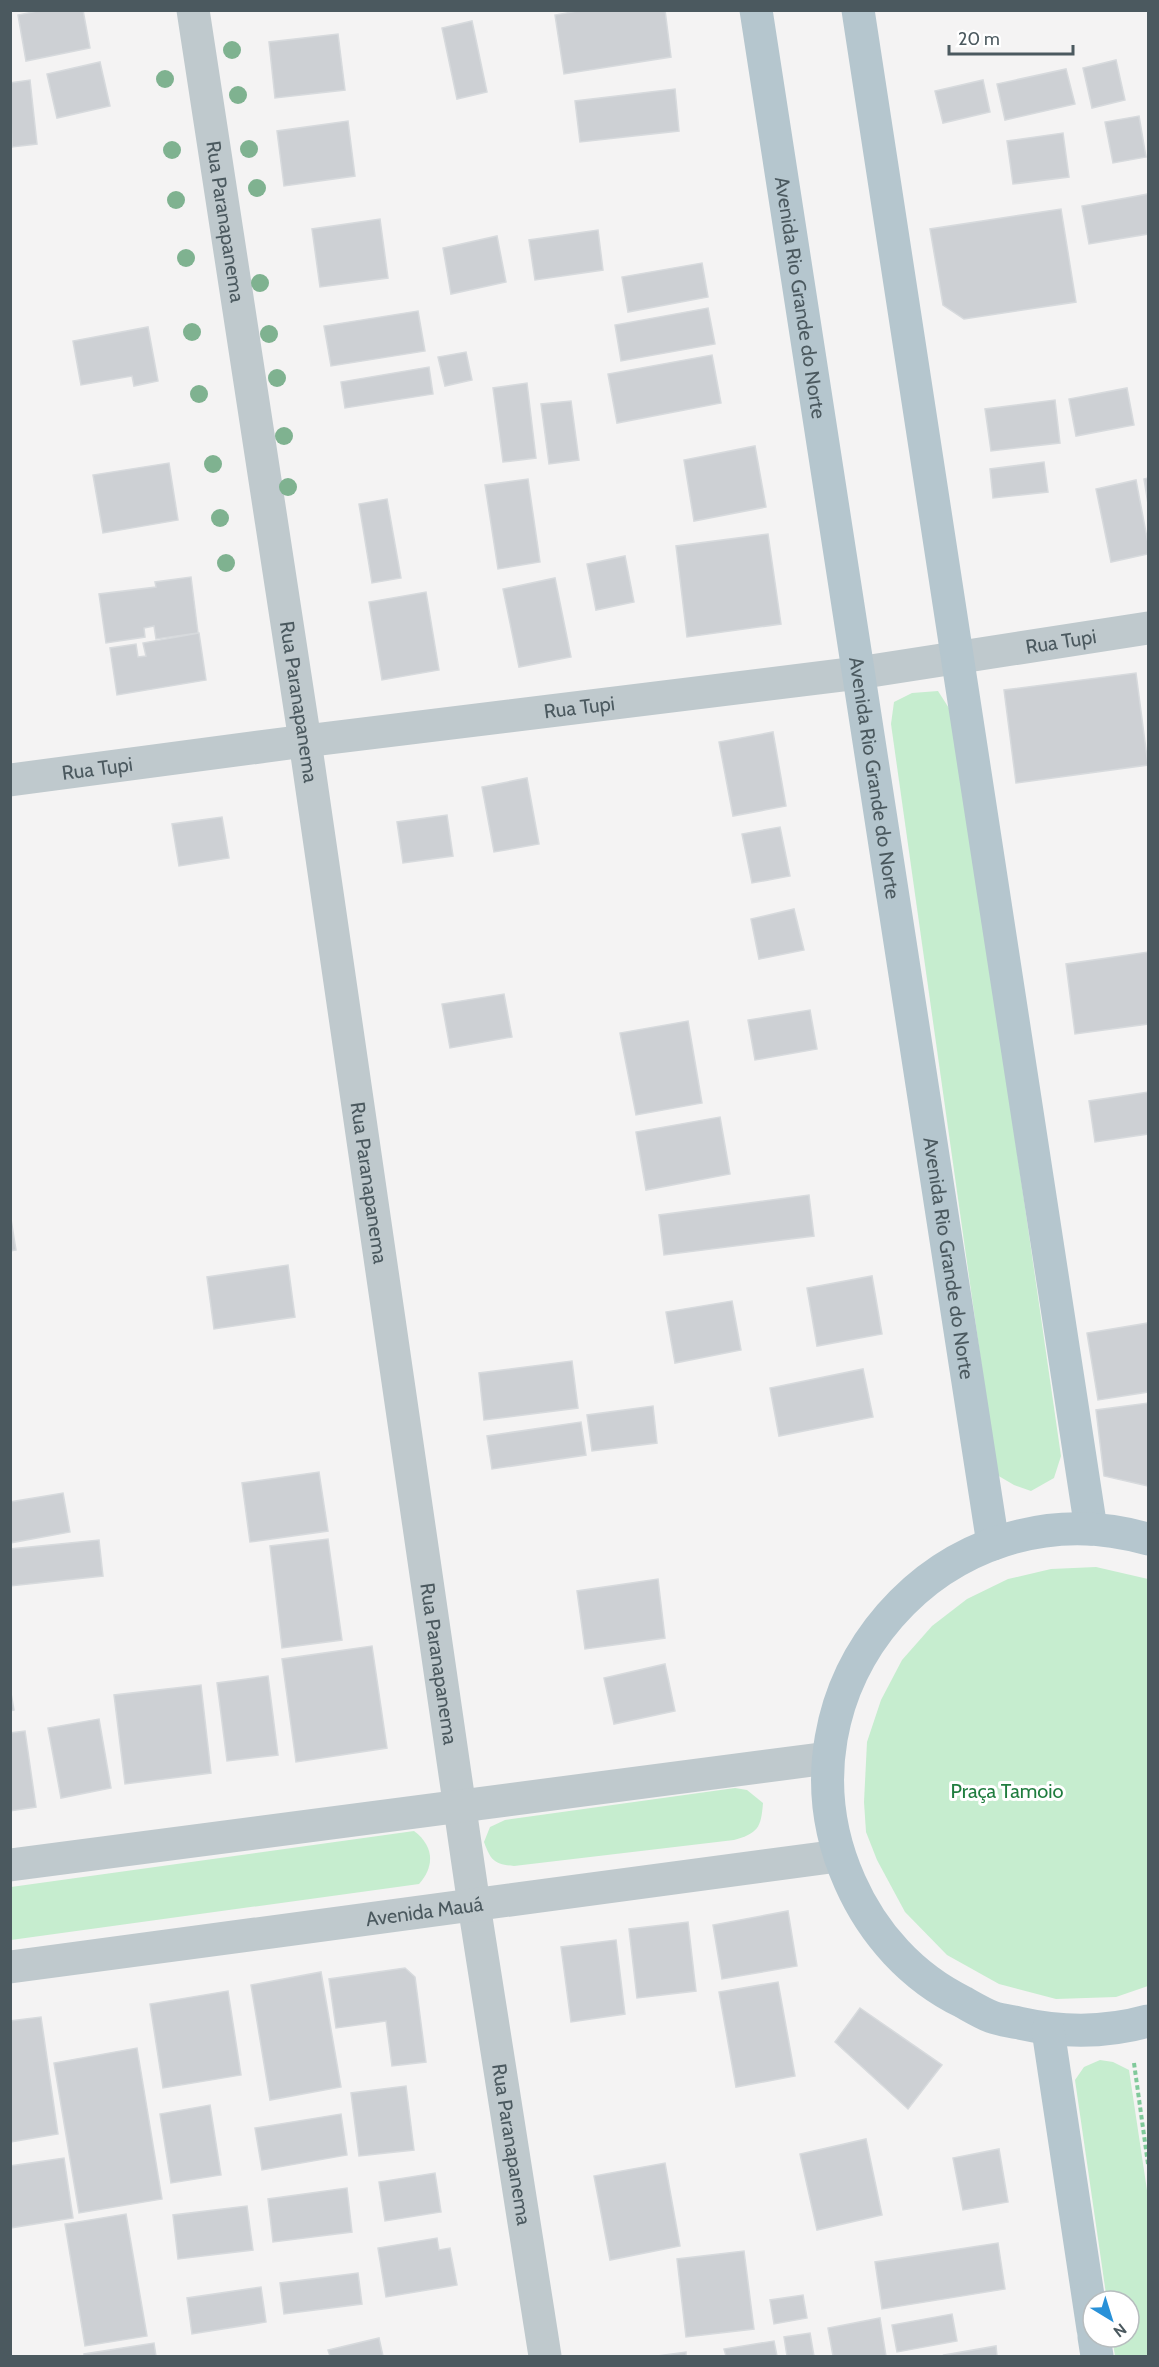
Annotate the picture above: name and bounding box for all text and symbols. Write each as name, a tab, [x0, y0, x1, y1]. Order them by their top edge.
scale bar	[949, 18, 1074, 56]
text: 20 m	[958, 28, 1000, 50]
street label: Rua Paranapanema	[201, 139, 250, 304]
street label: Avenida Rio Grande do Norte	[770, 175, 831, 420]
street label: Rua Paranapanema	[275, 619, 323, 785]
street label: Rua Tupi	[1024, 624, 1098, 659]
street label: Avenida Rio Grande do Norte	[844, 655, 905, 901]
street label: Rua Tupi	[543, 691, 616, 724]
street label: Rua Tupi	[60, 752, 134, 785]
street label: Rua Paranapanema	[346, 1100, 393, 1266]
street label: Avenida Rio Grande do Norte	[918, 1135, 979, 1381]
street label: Rua Paranapanema	[415, 1581, 463, 1747]
park label: Praça Tamoio	[950, 1779, 1064, 1803]
street label: Avenida Mauá	[364, 1892, 485, 1931]
street label: Rua Paranapanema	[487, 2062, 536, 2227]
north arrow	[1081, 2289, 1141, 2349]
text: N	[1110, 2319, 1130, 2341]

